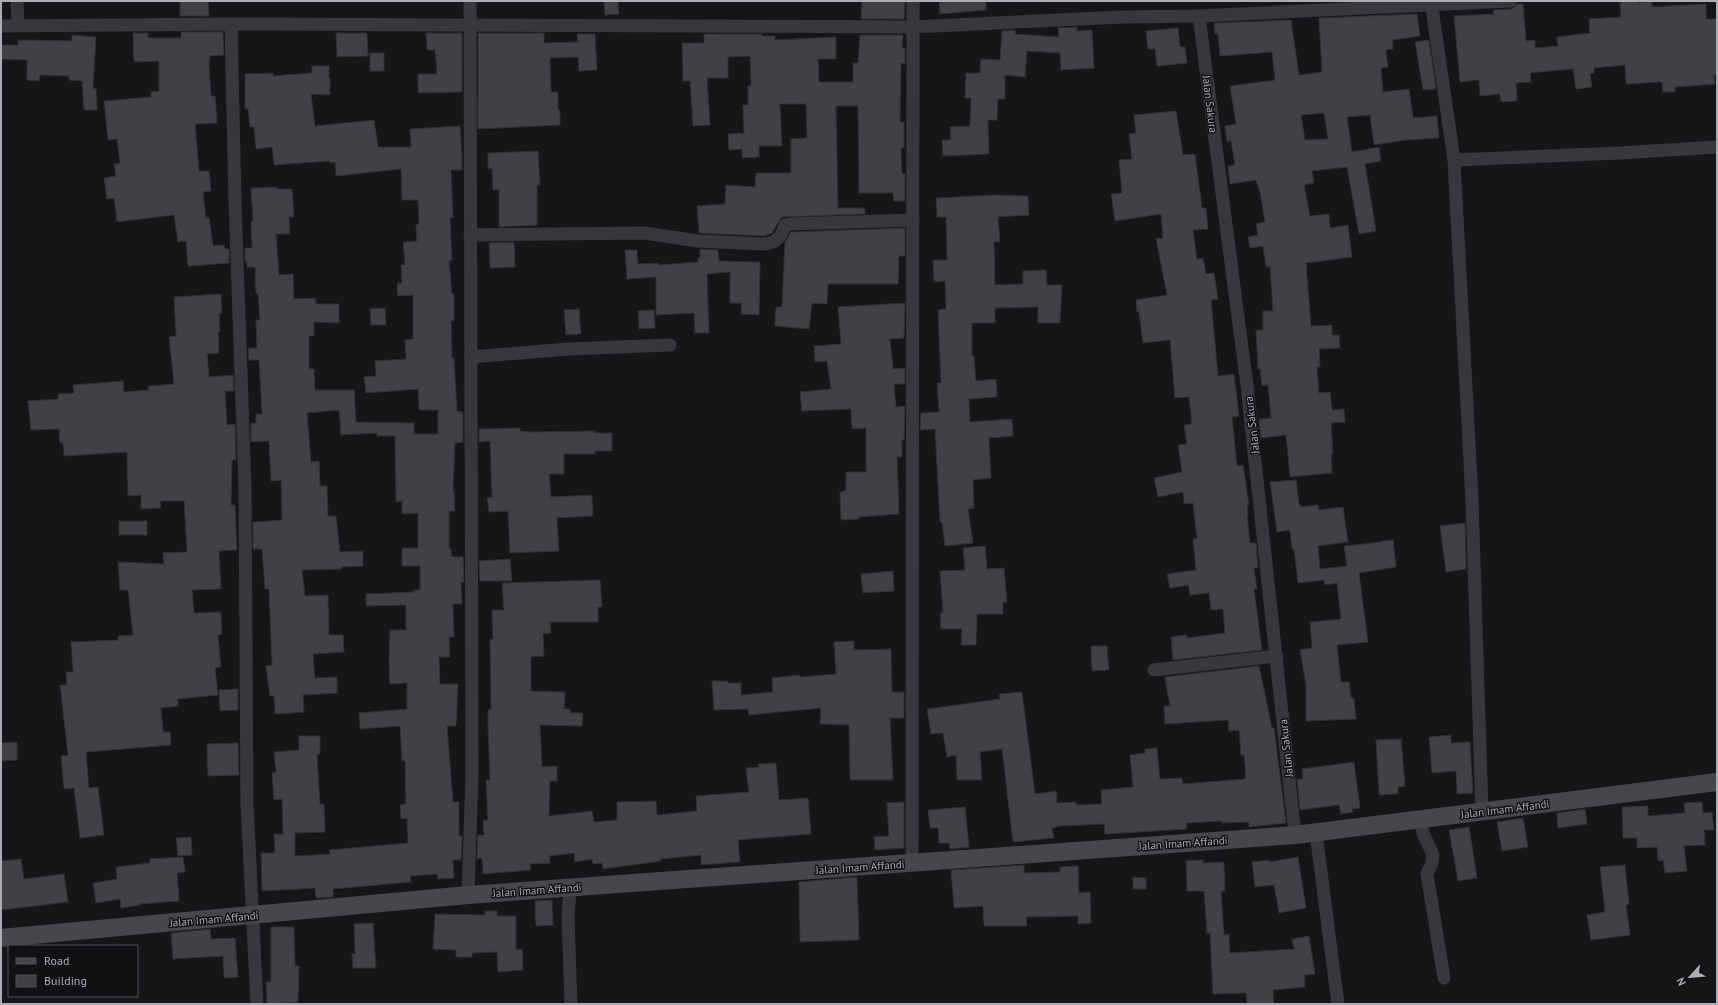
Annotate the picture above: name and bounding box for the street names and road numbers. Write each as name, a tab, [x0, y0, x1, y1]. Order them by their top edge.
street label: Jalan Sakura	[1199, 73, 1220, 134]
street label: Jalan Sakura	[1242, 395, 1263, 456]
street label: Jalan Sakura	[1276, 718, 1296, 779]
street label: Jalan Imam Affandi	[1459, 797, 1550, 822]
street label: Jalan Imam Affandi	[1137, 833, 1228, 853]
street label: Jalan Imam Affandi	[814, 857, 905, 877]
street label: Jalan Imam Affandi	[491, 880, 582, 900]
street label: Jalan Imam Affandi	[168, 908, 259, 930]

